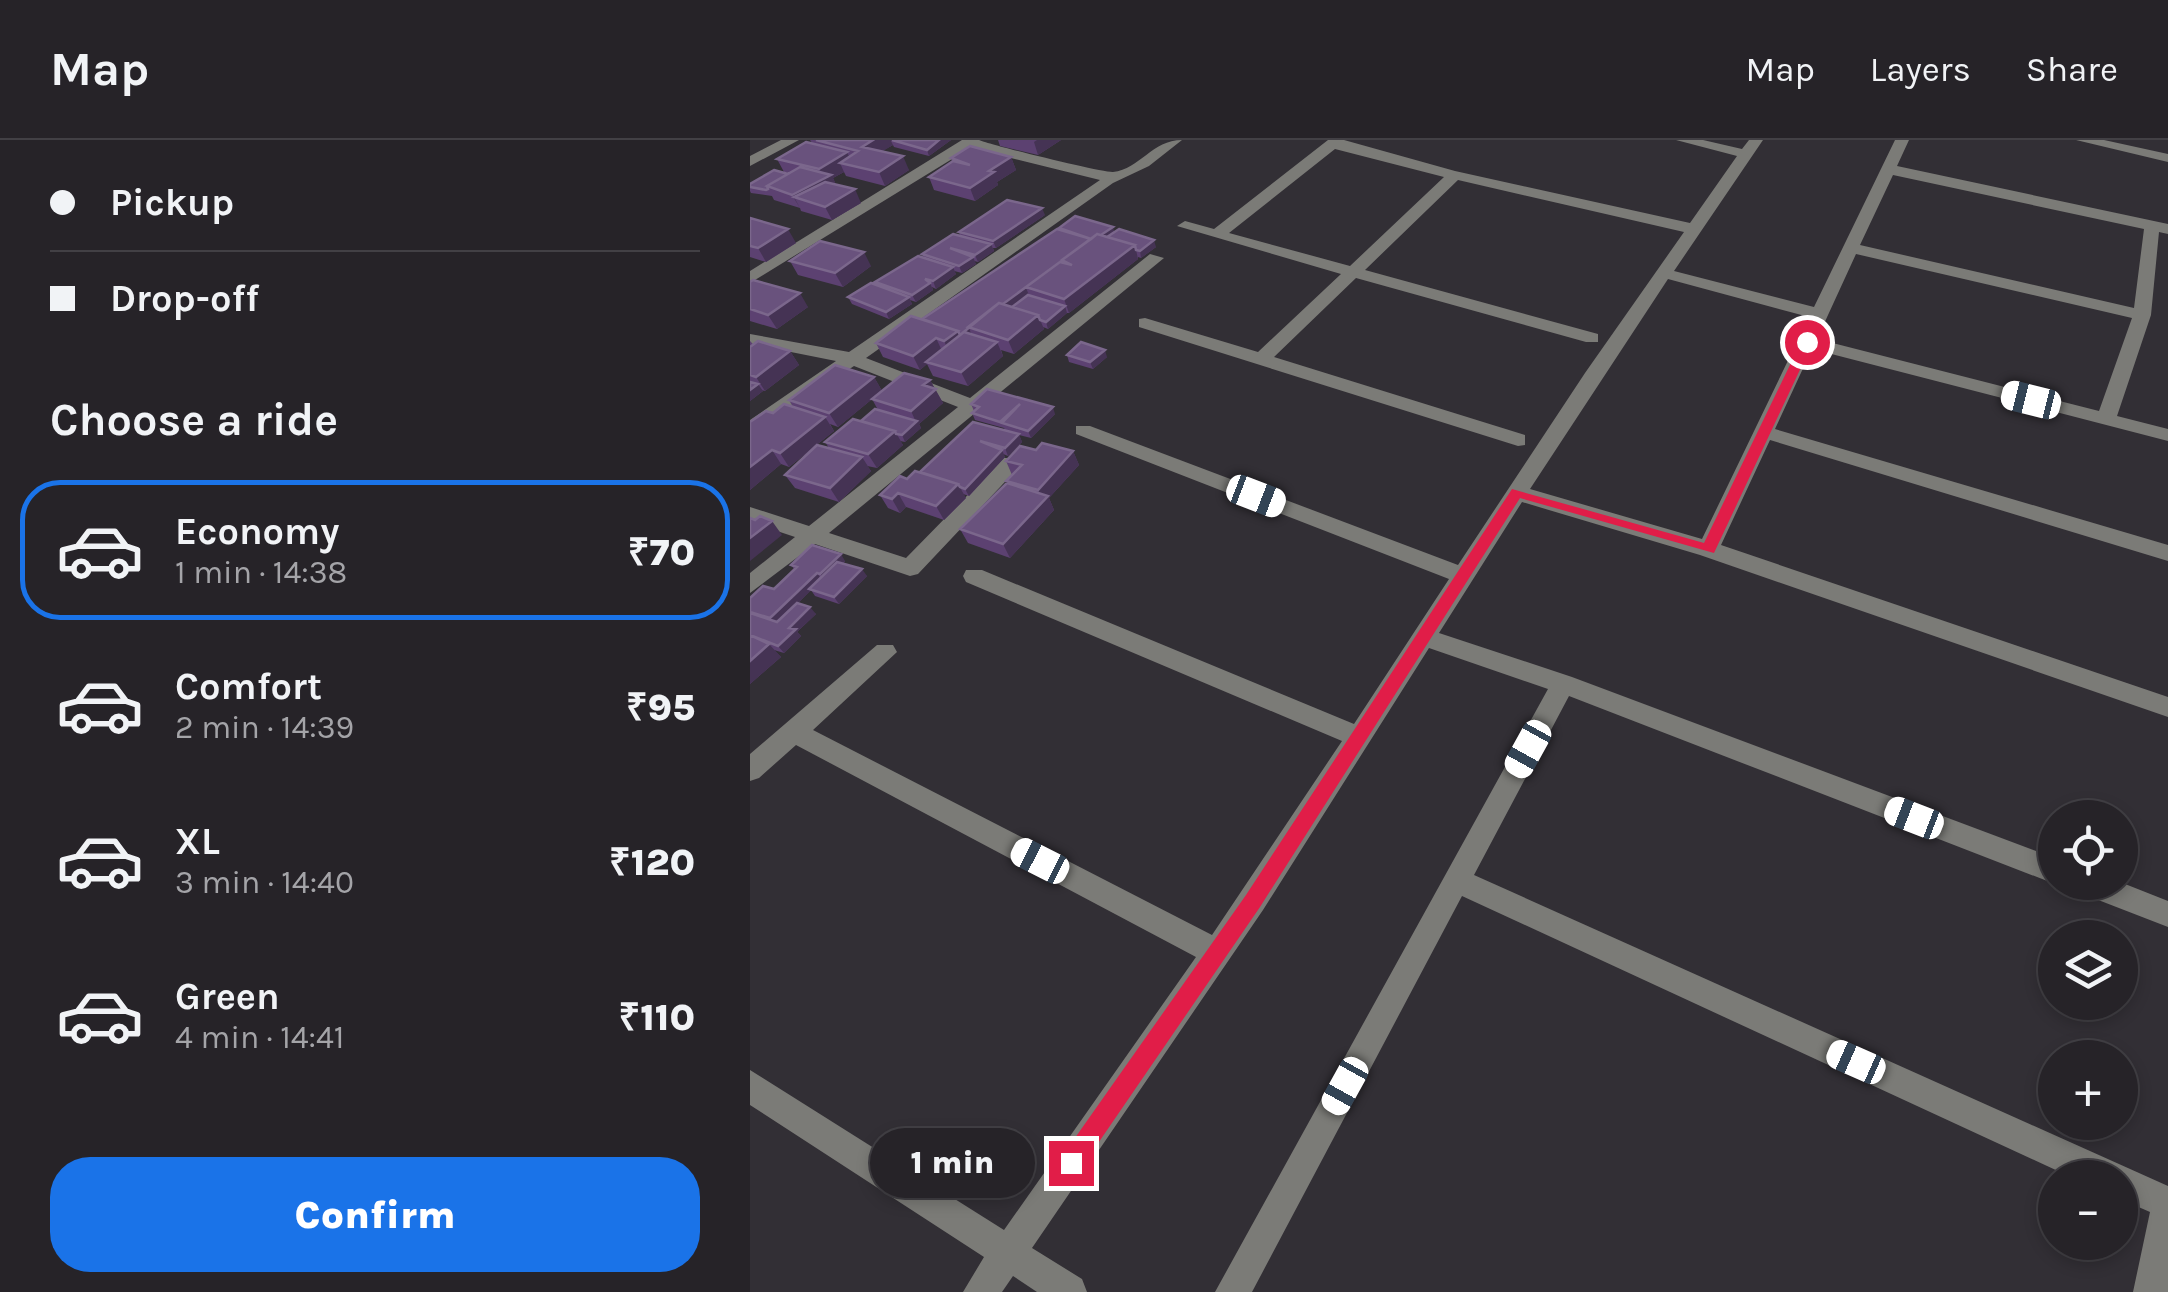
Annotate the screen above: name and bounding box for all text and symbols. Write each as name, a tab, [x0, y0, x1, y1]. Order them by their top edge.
text: Map	[50, 41, 149, 97]
text: Map	[1745, 49, 1815, 90]
text: Layers	[1870, 49, 1971, 90]
text: Share	[2026, 49, 2118, 90]
text: Pickup	[110, 180, 234, 225]
text: Drop-off	[110, 276, 259, 321]
route start	[1785, 320, 1830, 365]
car	[1998, 378, 2064, 422]
text: Choose a ride	[50, 394, 338, 446]
car	[1223, 471, 1289, 521]
icon: car	[55, 505, 145, 595]
text: Economy	[175, 509, 339, 554]
text: ₹70	[628, 530, 695, 575]
text: 1 min · 14:38	[175, 554, 347, 591]
icon: car	[55, 660, 145, 750]
text: Comfort	[175, 664, 322, 709]
text: ₹95	[626, 685, 695, 730]
text: 2 min · 14:39	[175, 709, 354, 746]
car	[1500, 715, 1556, 783]
car	[1881, 793, 1947, 843]
map controls	[2038, 800, 2138, 1260]
button: locate	[2038, 800, 2138, 900]
icon: car	[55, 815, 145, 905]
text: XL	[175, 819, 220, 864]
car	[1006, 834, 1074, 888]
text: ₹120	[609, 840, 695, 885]
text: 3 min · 14:40	[175, 864, 354, 901]
button: layers	[2038, 920, 2138, 1020]
icon: car	[55, 970, 145, 1060]
text: Green	[175, 974, 280, 1019]
text: ₹110	[618, 995, 695, 1040]
text: 4 min · 14:41	[175, 1019, 344, 1056]
car	[1822, 1036, 1890, 1088]
button: +	[2038, 1040, 2138, 1140]
car	[1317, 1052, 1373, 1120]
callout: 1 min	[871, 1128, 1036, 1198]
route end	[1049, 1141, 1094, 1186]
text: 1 min	[911, 1144, 994, 1181]
button: Confirm	[50, 1157, 700, 1272]
button: −	[2038, 1160, 2138, 1260]

